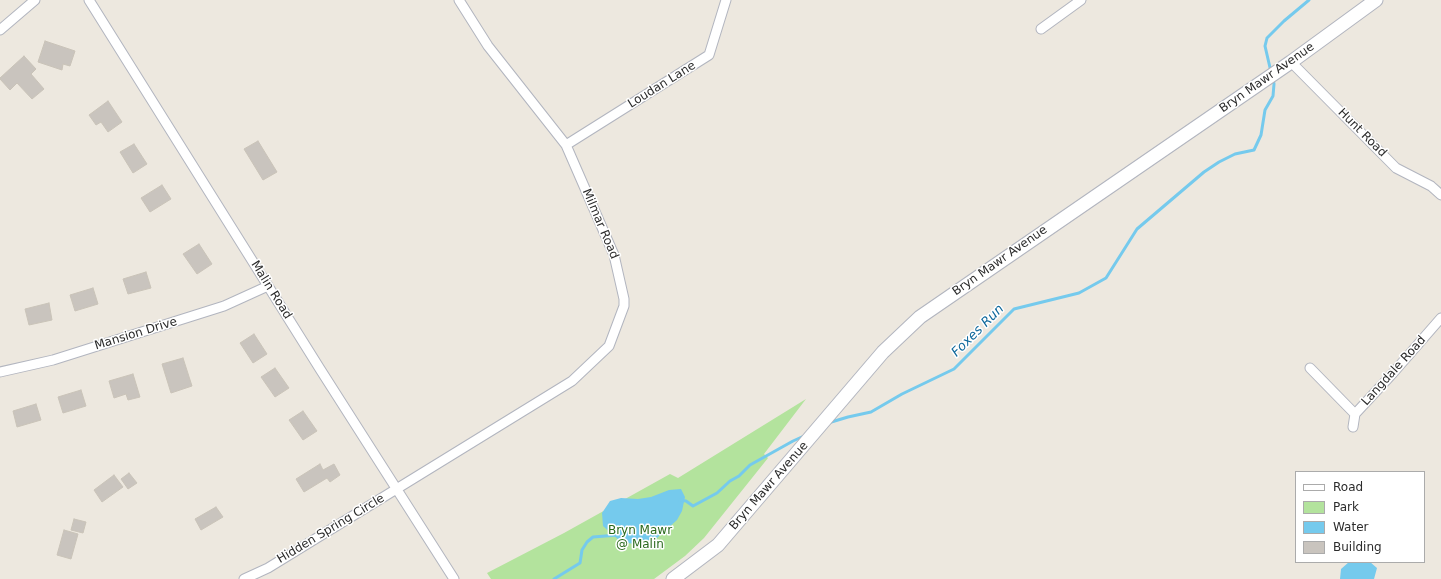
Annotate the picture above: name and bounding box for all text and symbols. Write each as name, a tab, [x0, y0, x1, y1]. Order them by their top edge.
street label: Bryn Mawr Avenue	[1217, 40, 1317, 116]
street label: Loudan Lane	[626, 59, 698, 111]
street label: Hunt Road	[1335, 106, 1389, 160]
street label: Milmar Road	[579, 187, 621, 261]
street label: Bryn Mawr Avenue	[950, 223, 1050, 299]
street label: Malin Road	[247, 258, 295, 322]
water label: Foxes Run	[949, 302, 1007, 360]
street label: Mansion Drive	[93, 315, 179, 353]
street label: Langdale Road	[1359, 333, 1429, 409]
street label: Bryn Mawr Avenue	[727, 439, 811, 533]
legend	[1295, 471, 1425, 563]
text: Road	[1333, 480, 1363, 494]
street label: Hidden Spring Circle	[275, 491, 387, 567]
text: Park	[1333, 500, 1359, 514]
text: Water	[1333, 520, 1368, 534]
park label: Bryn Mawr @ Malin	[608, 524, 672, 552]
text: Building	[1333, 540, 1382, 554]

